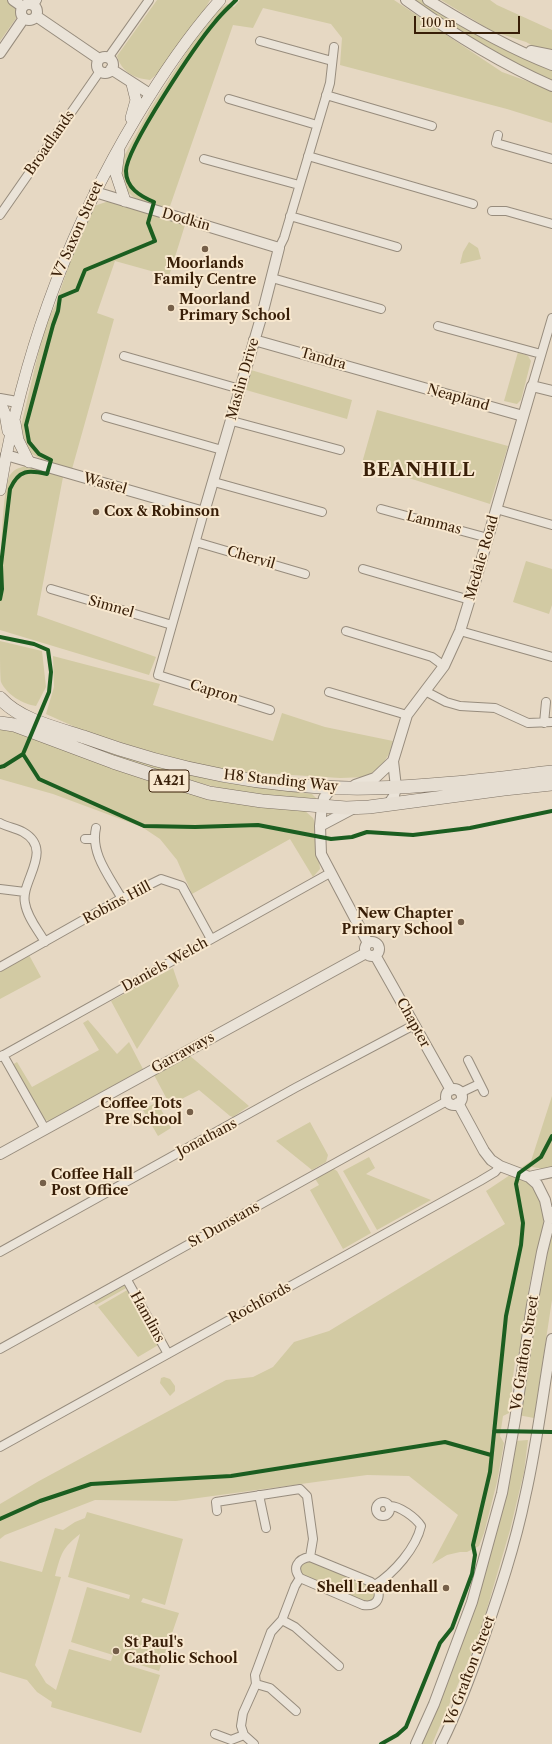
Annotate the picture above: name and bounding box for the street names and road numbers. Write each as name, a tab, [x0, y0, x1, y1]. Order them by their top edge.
street label: Broadlands	[22, 108, 78, 178]
street label: V7 Saxon Street	[49, 179, 107, 281]
street label: Dodkin	[160, 205, 212, 235]
street label: Maslin Drive	[223, 336, 263, 422]
street label: Tandra	[298, 344, 348, 374]
street label: Neapland	[425, 381, 491, 415]
street label: Wastel	[81, 470, 129, 498]
street label: Lammas	[405, 508, 463, 538]
street label: Medale Road	[462, 513, 502, 603]
street label: Chervil	[225, 543, 277, 573]
street label: Simnel	[86, 593, 136, 621]
street label: Capron	[188, 677, 240, 707]
street label: H8 Standing Way	[223, 767, 339, 795]
road number: A421	[149, 770, 189, 792]
street label: Robins Hill	[80, 878, 154, 928]
street label: Daniels Welch	[119, 934, 211, 996]
street label: Chapter	[393, 995, 433, 1051]
street label: Garraways	[149, 1029, 217, 1077]
street label: Jonathans	[174, 1115, 240, 1161]
street label: St Dunstans	[185, 1199, 263, 1251]
street label: Rochfords	[226, 1279, 294, 1327]
street label: Hamlins	[126, 1289, 168, 1345]
street label: V6 Grafton Street	[508, 1294, 542, 1412]
street label: V6 Grafton Street	[441, 1614, 499, 1728]

